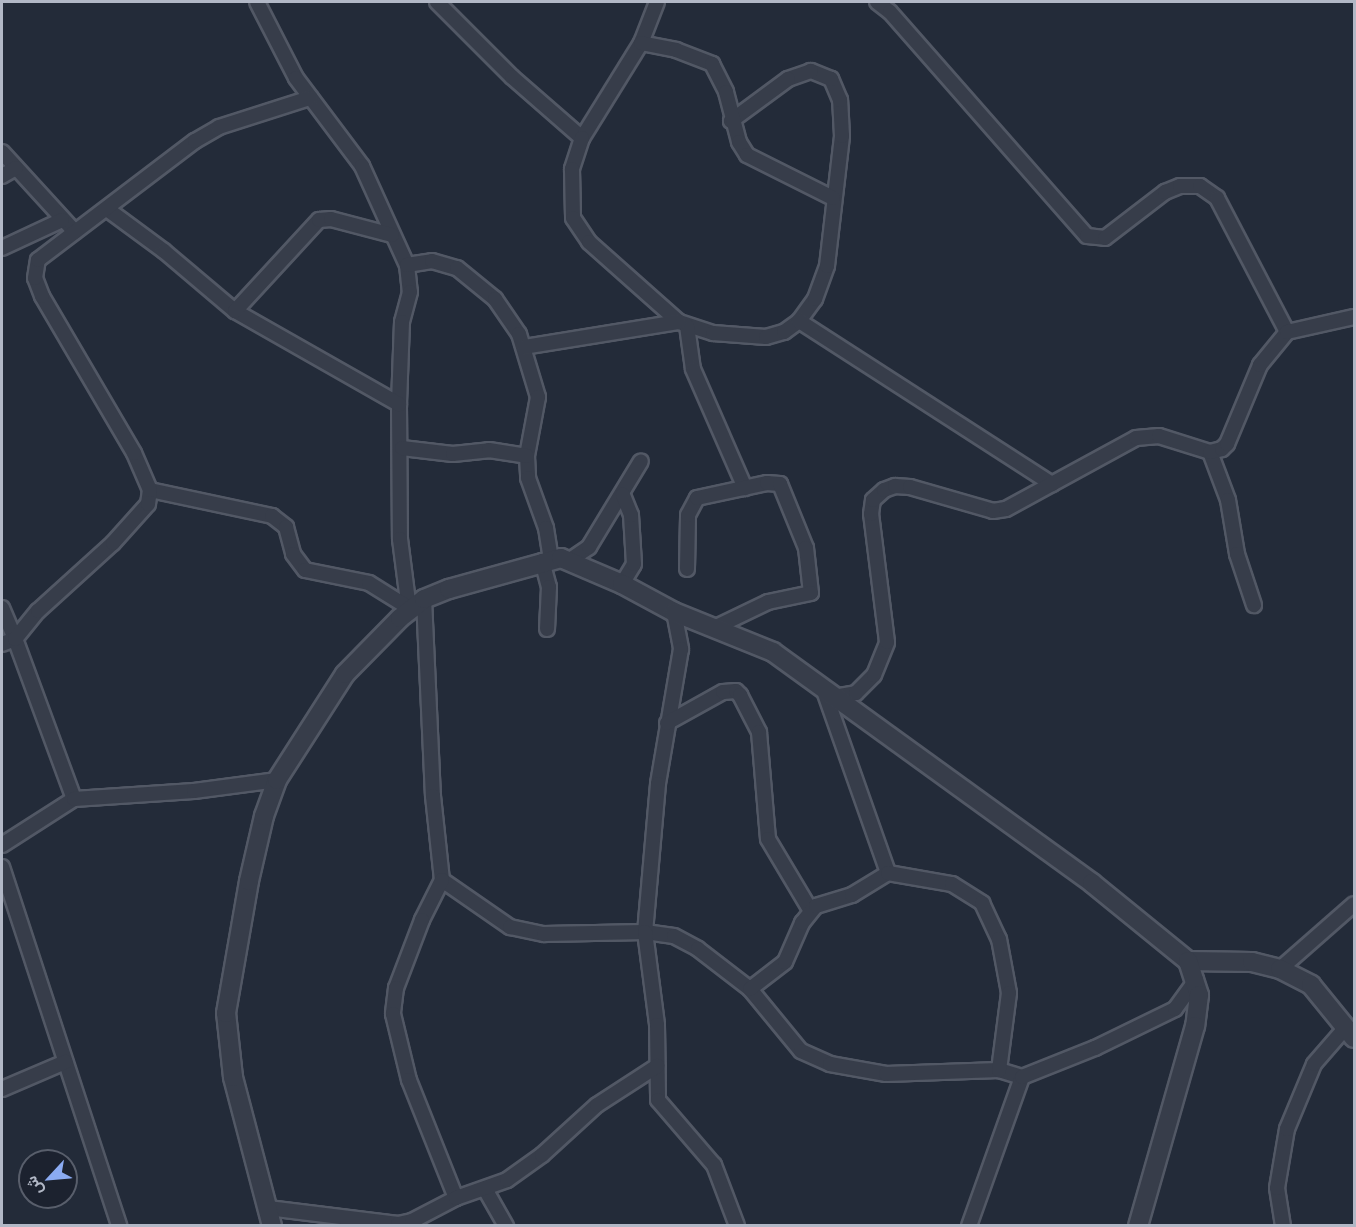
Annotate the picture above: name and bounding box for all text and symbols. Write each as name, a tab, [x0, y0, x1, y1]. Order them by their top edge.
north arrow	[18, 1149, 78, 1209]
text: ش	[20, 1173, 46, 1199]

